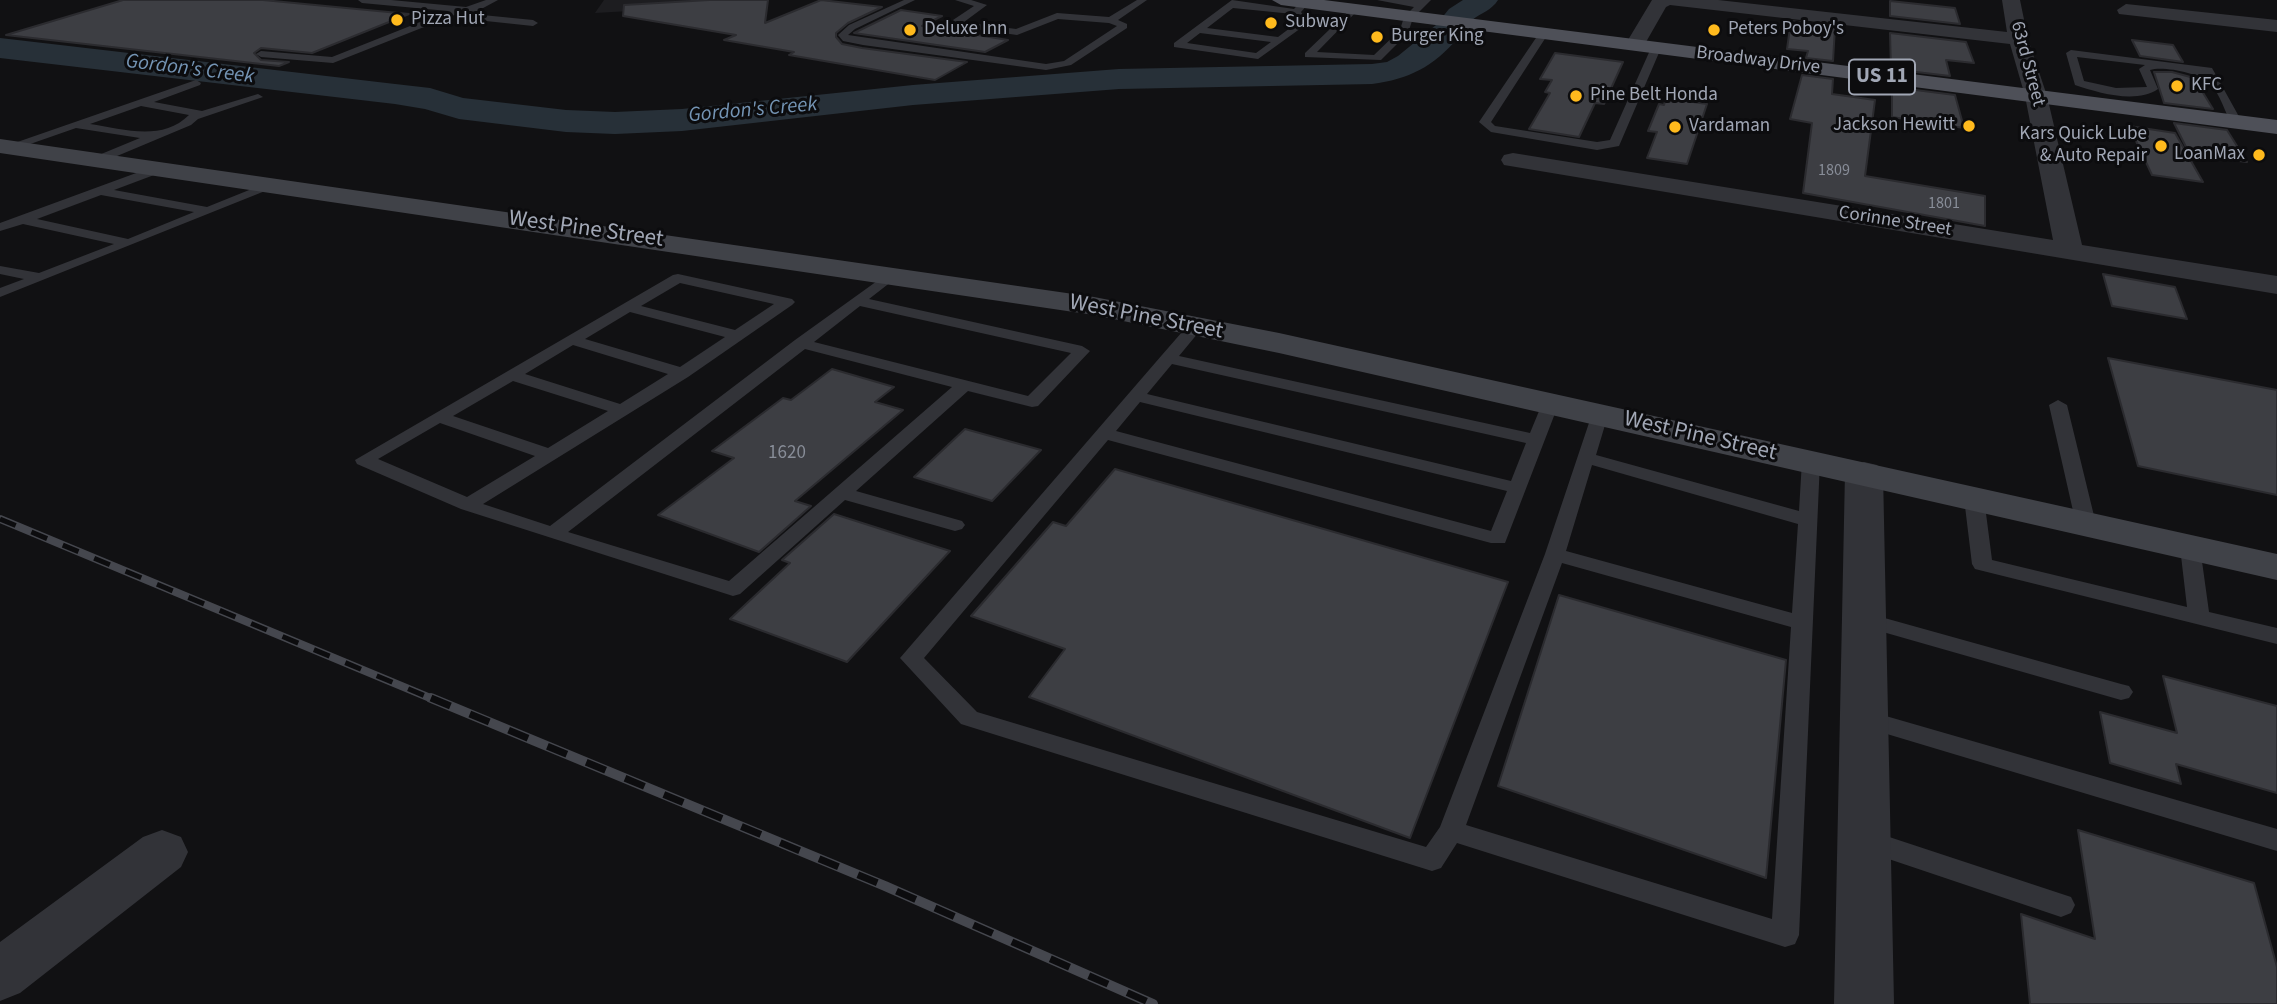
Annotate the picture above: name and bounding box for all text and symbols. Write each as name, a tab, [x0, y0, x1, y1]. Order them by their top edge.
place label: Pizza Hut	[411, 9, 485, 31]
marker: Pizza Hut	[389, 12, 405, 28]
place label: Subway	[1285, 12, 1348, 34]
marker: Subway	[1263, 15, 1279, 31]
place label: Deluxe Inn	[924, 19, 1007, 41]
place label: Peters Poboy's	[1728, 19, 1844, 41]
street label: 63rd Street	[2005, 19, 2049, 109]
marker: Deluxe Inn	[902, 22, 918, 38]
marker: Peters Poboy's	[1706, 22, 1722, 38]
place label: Burger King	[1391, 26, 1484, 48]
marker: Burger King	[1369, 29, 1385, 45]
street label: Broadway Drive	[1695, 42, 1821, 80]
water label: Gordon's Creek	[124, 50, 256, 90]
road number: US 11	[1849, 60, 1915, 94]
place label: KFC	[2191, 75, 2222, 97]
marker: KFC	[2169, 78, 2185, 94]
place label: Pine Belt Honda	[1590, 85, 1718, 107]
marker: Pine Belt Honda	[1568, 88, 1584, 104]
water label: Gordon's Creek	[688, 93, 818, 129]
place label: Jackson Hewitt	[1833, 115, 1955, 137]
place label: Vardaman	[1689, 116, 1770, 138]
marker: Jackson Hewitt	[1961, 118, 1977, 134]
marker: Vardaman	[1667, 119, 1683, 135]
place label: Kars Quick Lube & Auto Repair	[2019, 124, 2147, 168]
marker: Kars Quick Lube & Auto Repair	[2153, 138, 2169, 154]
place label: LoanMax	[2174, 144, 2245, 166]
marker: LoanMax	[2251, 147, 2267, 163]
house number: 1809	[1818, 161, 1850, 181]
house number: 1801	[1928, 194, 1960, 214]
street label: Corinne Street	[1837, 202, 1953, 242]
street label: West Pine Street	[507, 205, 665, 255]
street label: West Pine Street	[1067, 290, 1225, 346]
street label: West Pine Street	[1621, 406, 1779, 468]
house number: 1620	[768, 443, 806, 465]

